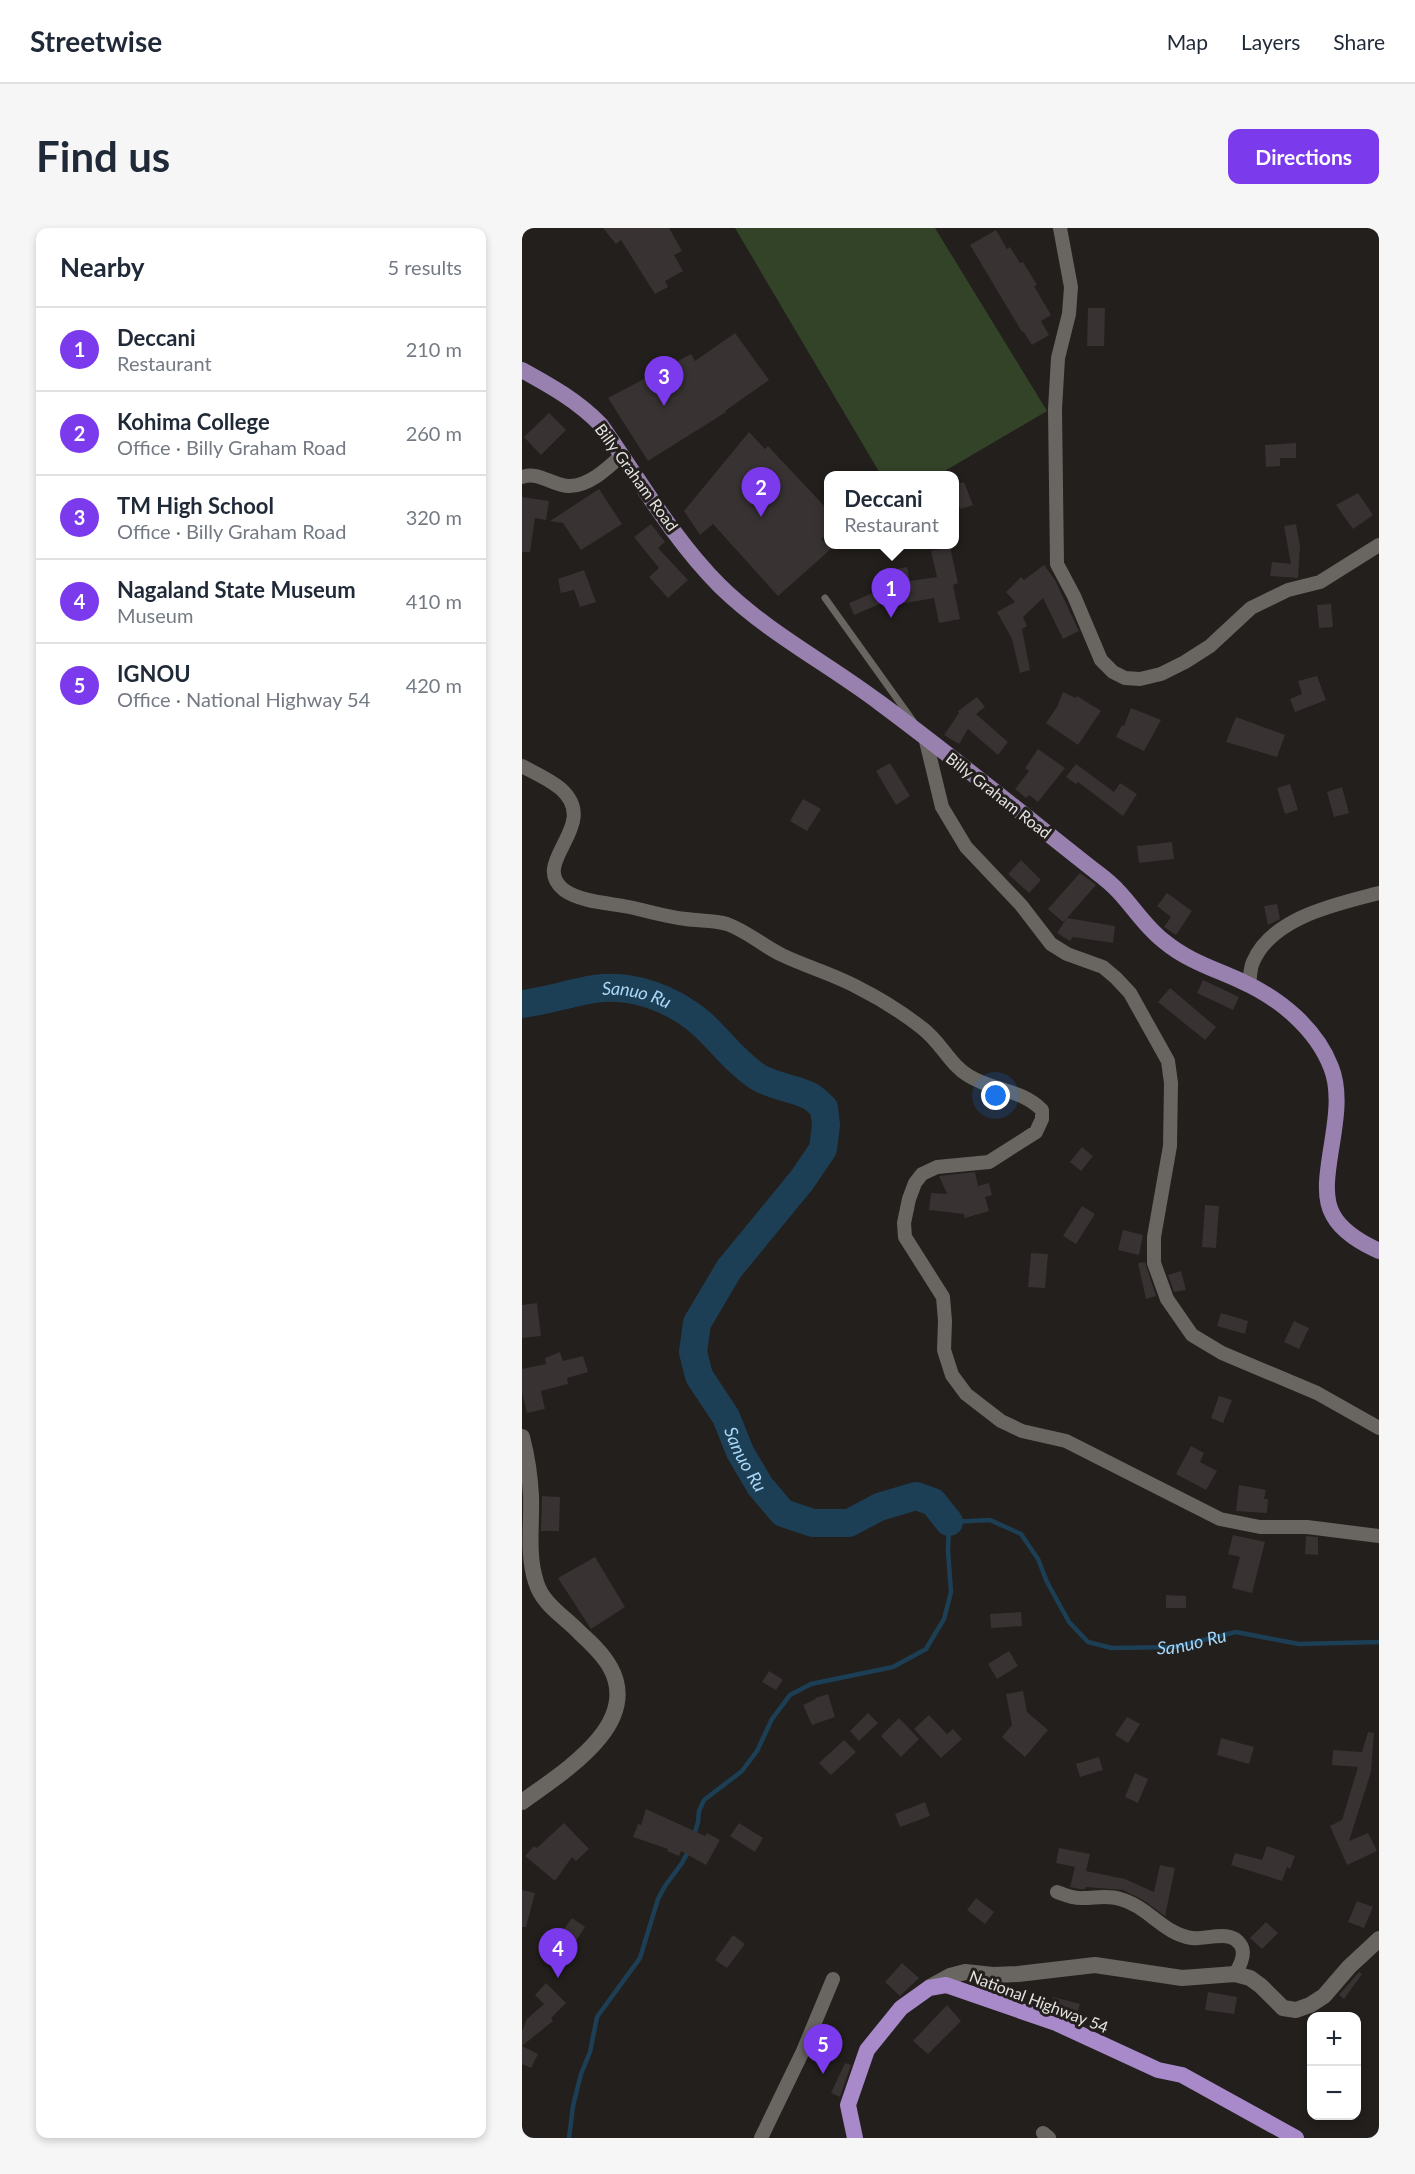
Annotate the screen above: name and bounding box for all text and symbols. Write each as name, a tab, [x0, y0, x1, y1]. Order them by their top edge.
text: Streetwise	[30, 24, 162, 58]
text: Map	[1167, 29, 1208, 54]
text: Layers	[1241, 29, 1300, 54]
text: Share	[1333, 29, 1385, 54]
button: Directions	[1228, 129, 1379, 184]
text: Find us	[36, 131, 170, 181]
text: Nearby	[60, 251, 145, 283]
text: 5 results	[387, 255, 462, 279]
text: Deccani	[117, 324, 196, 351]
text: 1	[74, 337, 85, 361]
text: 210 m	[406, 337, 462, 361]
text: Restaurant	[117, 351, 212, 375]
pin: 3	[644, 356, 684, 406]
text: Kohima College	[117, 408, 270, 435]
street label: Billy Graham Road	[592, 419, 682, 535]
text: 2	[74, 421, 85, 445]
text: 260 m	[406, 421, 462, 445]
text: Office · Billy Graham Road	[117, 435, 347, 459]
pin: 2	[742, 468, 780, 517]
popup	[824, 471, 959, 549]
text: Deccani	[844, 485, 923, 512]
text: TM High School	[117, 492, 274, 519]
text: 3	[74, 505, 85, 529]
text: 320 m	[406, 505, 462, 529]
text: Restaurant	[844, 512, 939, 536]
text: Office · Billy Graham Road	[117, 519, 347, 543]
pin: 1	[872, 568, 910, 618]
text: Nagaland State Museum	[117, 576, 356, 603]
text: 4	[74, 589, 85, 613]
text: 410 m	[406, 589, 462, 613]
text: Museum	[117, 603, 193, 627]
text: IGNOU	[117, 660, 191, 687]
text: 5	[74, 673, 85, 697]
text: 420 m	[406, 673, 462, 697]
text: Office · National Highway 54	[117, 687, 370, 711]
street label: Billy Graham Road	[943, 748, 1055, 842]
water label: Sanuo Ru	[602, 977, 675, 1013]
your location	[981, 1081, 1010, 1110]
water label: Sanuo Ru	[720, 1423, 772, 1496]
water label: Sanuo Ru	[1157, 1624, 1229, 1658]
pin: 4	[538, 1928, 578, 1978]
street label: National Highway 54	[967, 1966, 1111, 2036]
map controls	[1307, 2012, 1361, 2120]
button: +	[1307, 2012, 1361, 2066]
pin: 5	[804, 2024, 842, 2074]
button: −	[1307, 2066, 1361, 2120]

